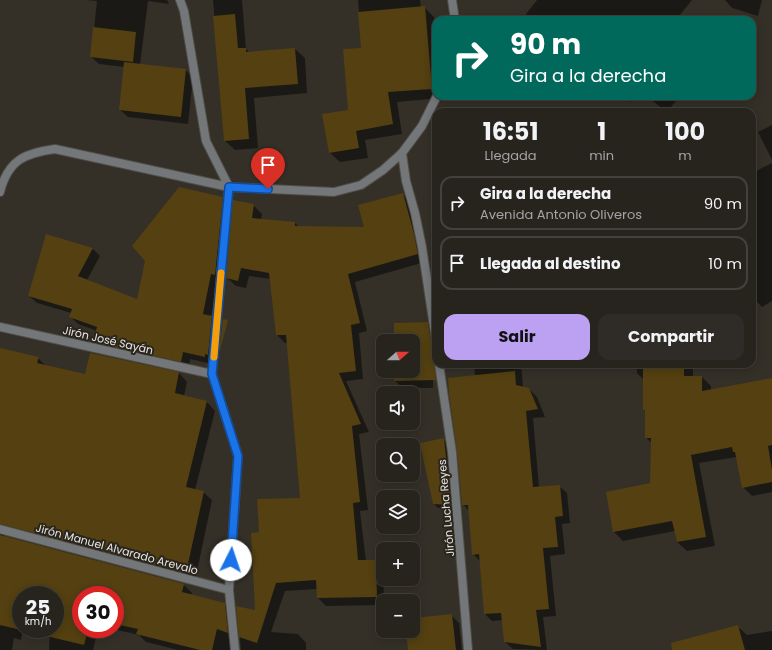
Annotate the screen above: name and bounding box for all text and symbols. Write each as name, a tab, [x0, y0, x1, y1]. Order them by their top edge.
text: 90 m	[510, 25, 581, 64]
icon: right	[444, 32, 496, 84]
text: Gira a la derecha	[510, 63, 666, 88]
text: 16:51	[483, 115, 539, 148]
text: 1	[597, 115, 606, 148]
text: 100	[665, 115, 705, 148]
text: Llegada	[485, 146, 537, 165]
text: min	[589, 146, 614, 165]
text: m	[678, 146, 692, 165]
pin	[251, 148, 285, 189]
icon: arrive	[257, 154, 279, 176]
text: Gira a la derecha	[480, 183, 611, 204]
icon: right	[446, 192, 468, 214]
text: 90 m	[704, 193, 742, 214]
text: Avenida Antonio Oliveros	[480, 205, 642, 224]
icon: arrive	[446, 252, 468, 274]
text: Llegada al destino	[480, 253, 621, 274]
text: 10 m	[708, 253, 742, 274]
button: Salir	[444, 314, 590, 360]
button: Compartir	[598, 314, 744, 360]
street label: Jirón José Sayán	[61, 322, 155, 358]
north arrow	[376, 334, 420, 378]
map controls	[376, 334, 420, 638]
button: sound	[376, 386, 420, 430]
button: search	[376, 438, 420, 482]
street label: Jirón Lucha Reyes	[434, 458, 458, 557]
button: layers	[376, 490, 420, 534]
street label: Jirón Manuel Alvarado Arevalo	[34, 520, 200, 578]
position arrow	[210, 539, 252, 581]
button: +	[376, 542, 420, 586]
speed limit sign: 30	[72, 586, 124, 638]
text: 25	[26, 593, 50, 621]
button: −	[376, 594, 420, 638]
text: km/h	[25, 614, 51, 629]

